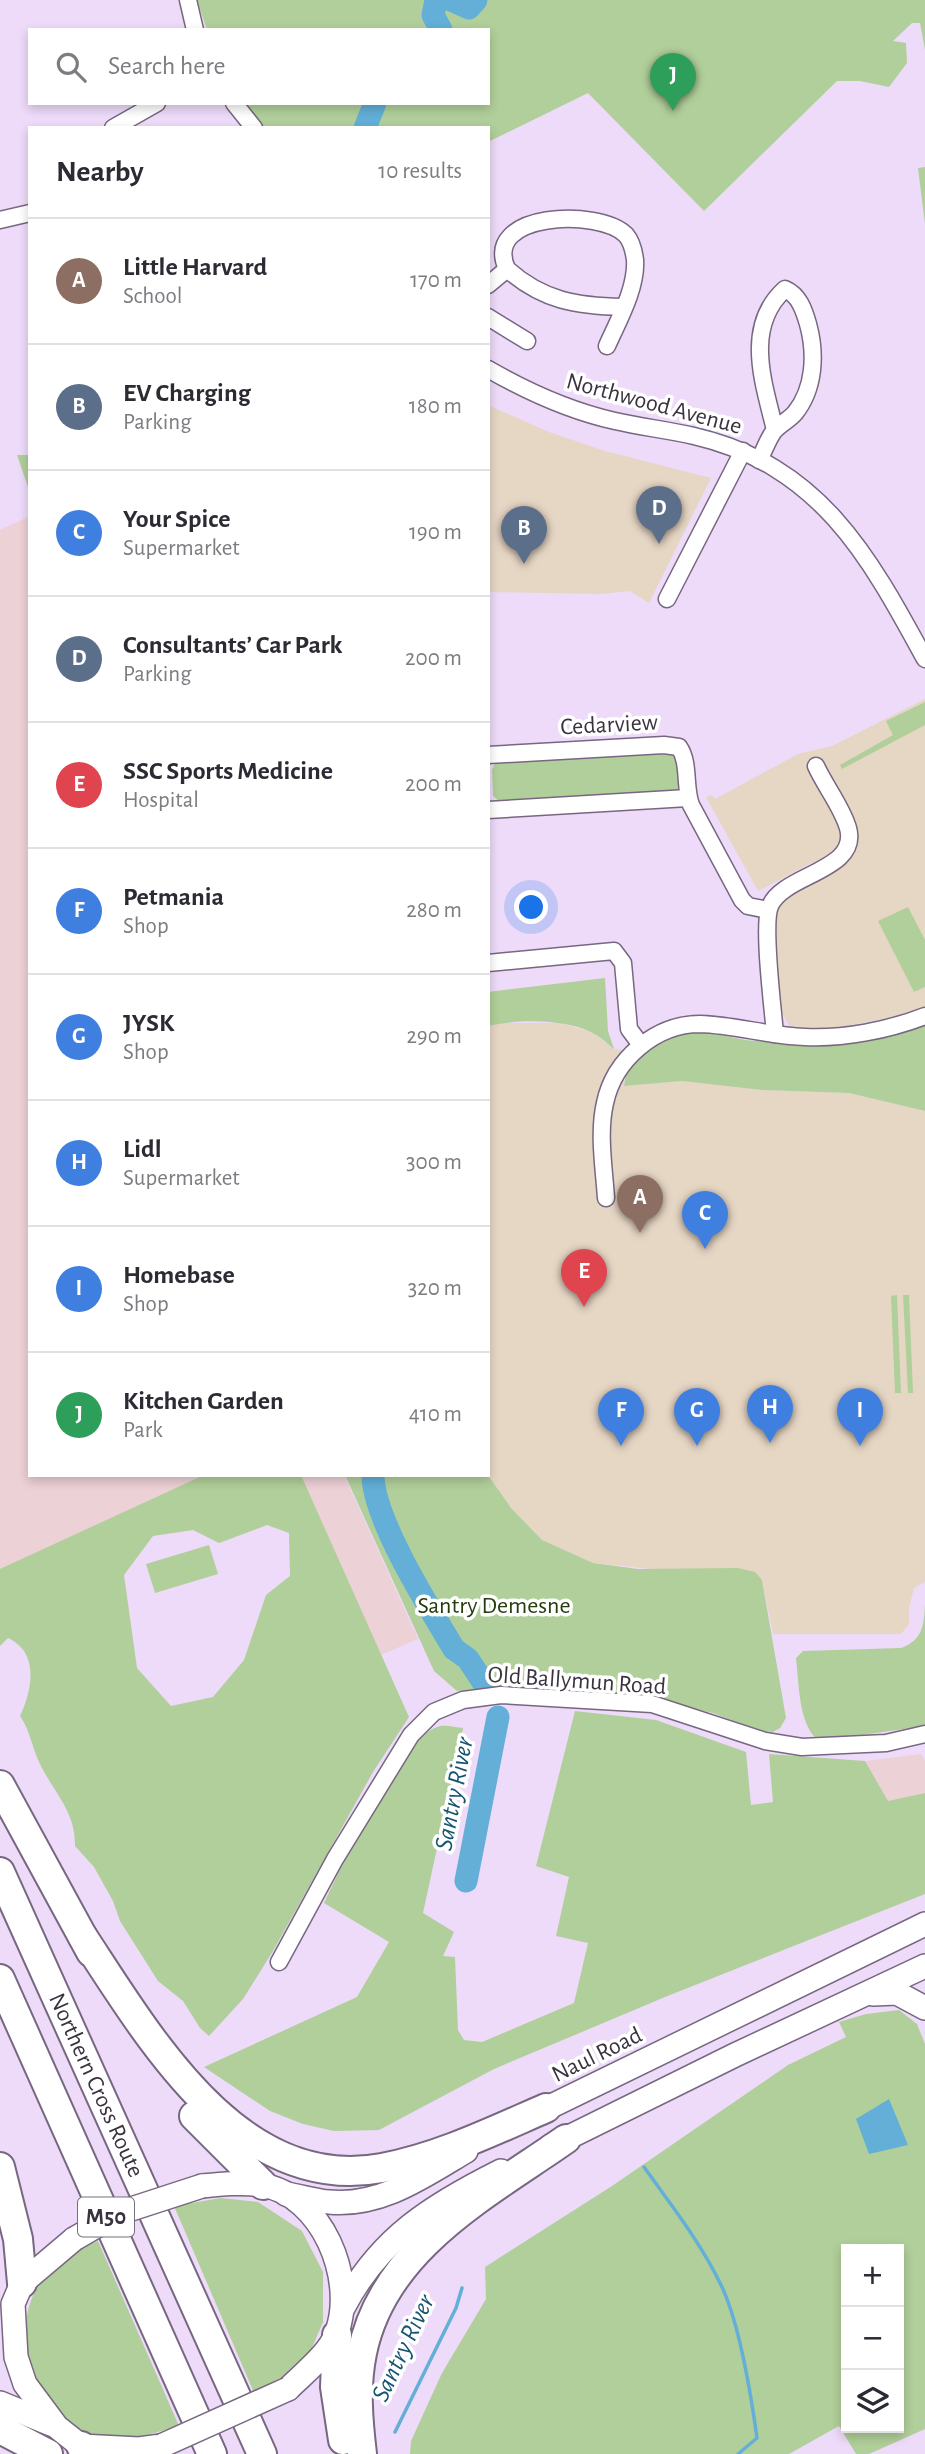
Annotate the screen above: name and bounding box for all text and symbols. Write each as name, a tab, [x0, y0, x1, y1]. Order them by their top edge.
search box	[28, 28, 490, 105]
icon: search	[52, 48, 90, 86]
text: Search here	[108, 53, 226, 79]
pin: J	[650, 53, 696, 111]
text: Nearby	[56, 157, 144, 187]
text: 10 results	[378, 160, 462, 183]
text: Little Harvard	[123, 254, 267, 280]
text: A	[72, 269, 86, 292]
text: 170 m	[410, 269, 462, 292]
text: School	[123, 285, 182, 308]
street label: Northwood Avenue	[564, 369, 744, 439]
text: EV Charging	[123, 380, 251, 406]
text: B	[72, 395, 86, 418]
text: 180 m	[409, 395, 462, 418]
text: Parking	[123, 411, 191, 434]
pin: D	[636, 486, 682, 544]
text: Your Spice	[123, 506, 230, 532]
pin: B	[501, 506, 547, 564]
text: C	[73, 521, 85, 544]
text: 190 m	[409, 521, 462, 544]
text: Supermarket	[123, 537, 240, 560]
text: Consultants’ Car Park	[123, 632, 342, 658]
text: D	[71, 647, 87, 670]
text: 200 m	[405, 647, 462, 670]
text: Parking	[123, 663, 191, 686]
street label: Cedarview	[560, 710, 658, 740]
text: SSC Sports Medicine	[123, 758, 333, 784]
text: E	[73, 773, 85, 796]
text: 200 m	[405, 773, 462, 796]
text: Hospital	[123, 789, 199, 812]
text: Petmania	[123, 884, 224, 910]
your location	[514, 890, 548, 924]
text: F	[74, 899, 84, 922]
text: 280 m	[406, 899, 462, 922]
text: Shop	[123, 915, 169, 938]
text: JYSK	[123, 1010, 174, 1036]
text: G	[72, 1025, 86, 1048]
text: 290 m	[406, 1025, 462, 1048]
text: Shop	[123, 1041, 169, 1064]
text: Lidl	[123, 1136, 162, 1162]
text: H	[71, 1151, 87, 1174]
text: 300 m	[406, 1151, 462, 1174]
text: Supermarket	[123, 1167, 240, 1190]
pin: A	[617, 1175, 663, 1233]
pin: C	[682, 1191, 728, 1249]
pin: E	[561, 1249, 607, 1307]
text: Homebase	[123, 1262, 235, 1288]
text: I	[76, 1277, 82, 1300]
text: 320 m	[408, 1277, 462, 1300]
text: Shop	[123, 1293, 169, 1316]
pin: H	[747, 1385, 793, 1443]
text: Kitchen Garden	[123, 1388, 284, 1414]
pin: F	[598, 1388, 644, 1446]
pin: G	[674, 1388, 720, 1446]
pin: I	[837, 1388, 883, 1446]
text: J	[75, 1403, 83, 1426]
text: 410 m	[409, 1403, 462, 1426]
text: Park	[123, 1419, 163, 1442]
park label: Santry Demesne	[417, 1594, 571, 1618]
street label: Old Ballymun Road	[487, 1663, 667, 1699]
water label: Santry River	[430, 1734, 478, 1853]
street label: Northern Cross Route	[44, 1990, 148, 2181]
street label: Naul Road	[548, 2023, 646, 2087]
road number: M50	[78, 2198, 134, 2236]
map controls	[841, 2244, 904, 2433]
button: +	[841, 2244, 904, 2307]
water label: Santry River	[367, 2289, 440, 2405]
button: −	[841, 2307, 904, 2370]
button: layers	[841, 2370, 904, 2433]

